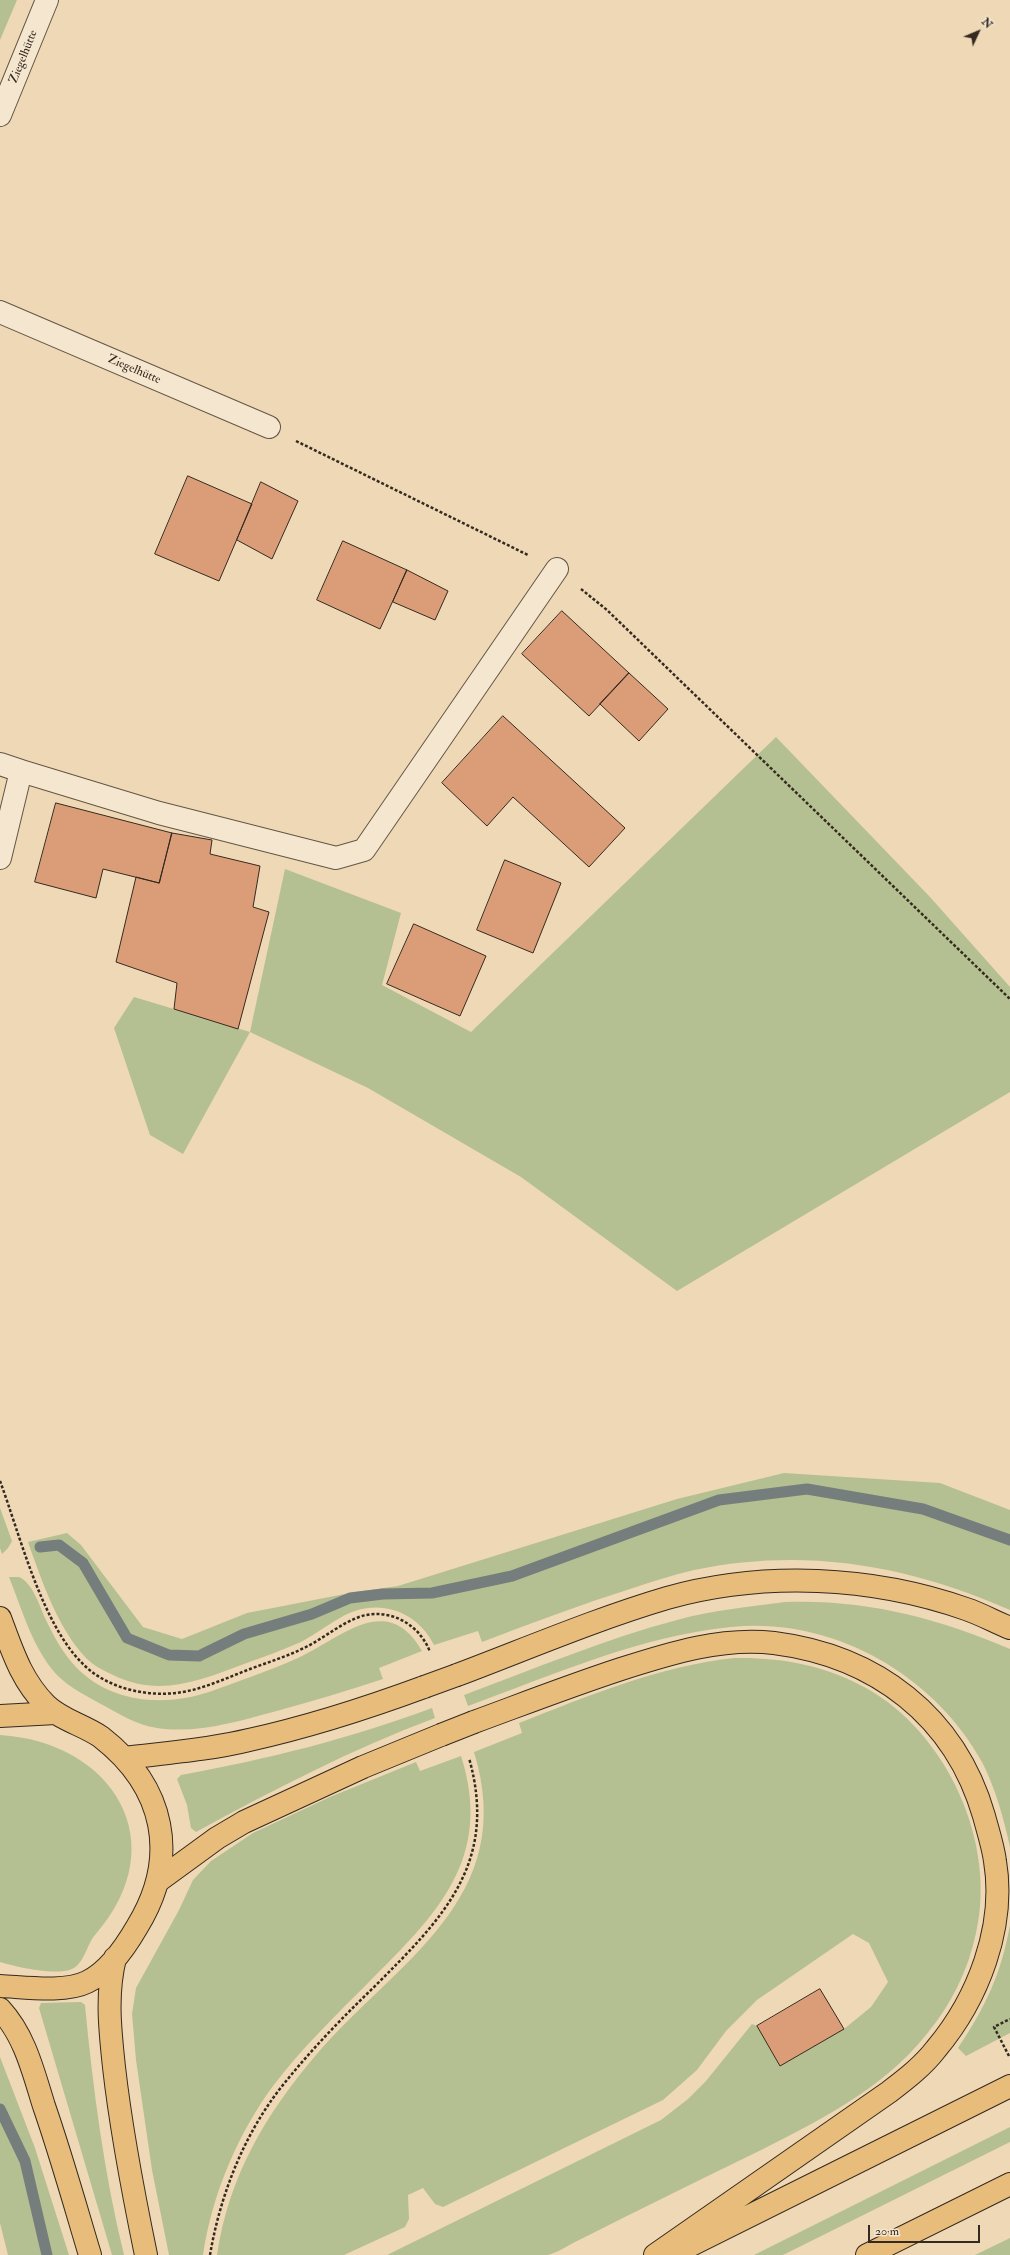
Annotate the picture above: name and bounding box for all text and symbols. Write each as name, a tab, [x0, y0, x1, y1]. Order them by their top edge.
north arrow	[958, 12, 998, 52]
text: N	[979, 15, 995, 31]
street label: Ziegelhütte	[7, 28, 41, 86]
street label: Ziegelhütte	[105, 352, 163, 388]
scale bar	[870, 2217, 982, 2243]
text: 20 m	[875, 2224, 899, 2239]

